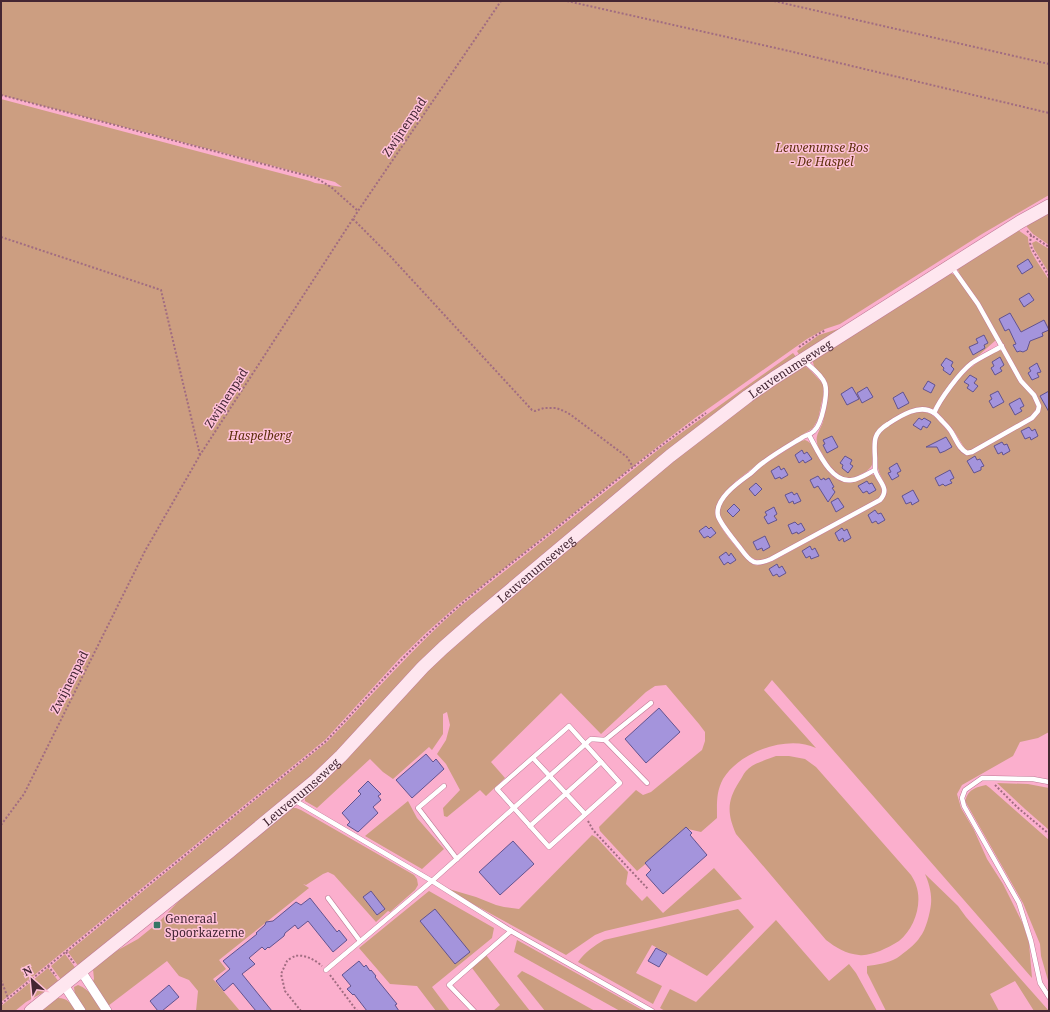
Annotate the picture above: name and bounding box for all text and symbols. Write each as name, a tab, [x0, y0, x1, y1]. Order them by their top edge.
street label: Zwijnenpad	[378, 93, 430, 160]
park label: Leuvenumse Bos - De Haspel	[775, 139, 869, 170]
street label: Leuvenumseweg	[745, 335, 835, 402]
street label: Zwijnenpad	[200, 364, 252, 431]
park label: Haspelberg	[227, 427, 293, 444]
street label: Leuvenumseweg	[493, 531, 579, 606]
street label: Zwijnenpad	[46, 647, 92, 716]
street label: Leuvenumseweg	[259, 753, 344, 829]
place label: Generaal Spoorkazerne	[165, 910, 245, 941]
marker: Generaal Spoorkazerne	[152, 920, 162, 930]
north arrow	[12, 960, 52, 1000]
text: N	[20, 962, 35, 979]

